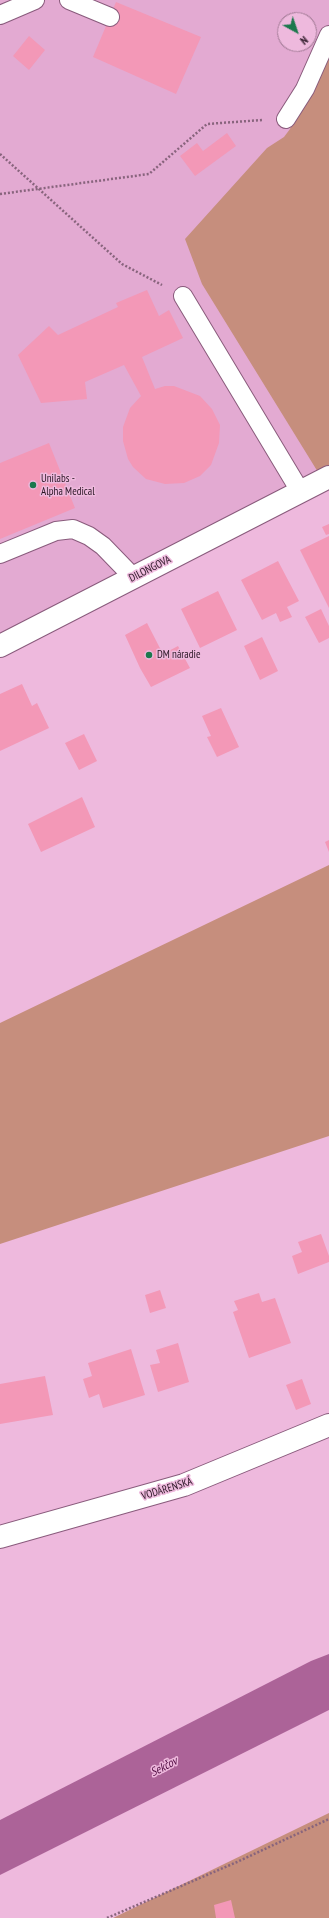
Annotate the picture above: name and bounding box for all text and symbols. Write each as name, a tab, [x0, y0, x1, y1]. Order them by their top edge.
north arrow	[277, 12, 317, 52]
text: N	[297, 33, 311, 48]
place label: Unilabs - Alpha Medical	[41, 472, 95, 498]
marker: Unilabs - Alpha Medical	[28, 480, 38, 490]
street label: DILONGOVA	[127, 553, 173, 585]
place label: DM náradie	[157, 648, 200, 662]
marker: DM náradie	[144, 650, 154, 660]
street label: VODÁRENSKÁ	[140, 1475, 194, 1503]
water label: Sekčov	[148, 1754, 180, 1780]

